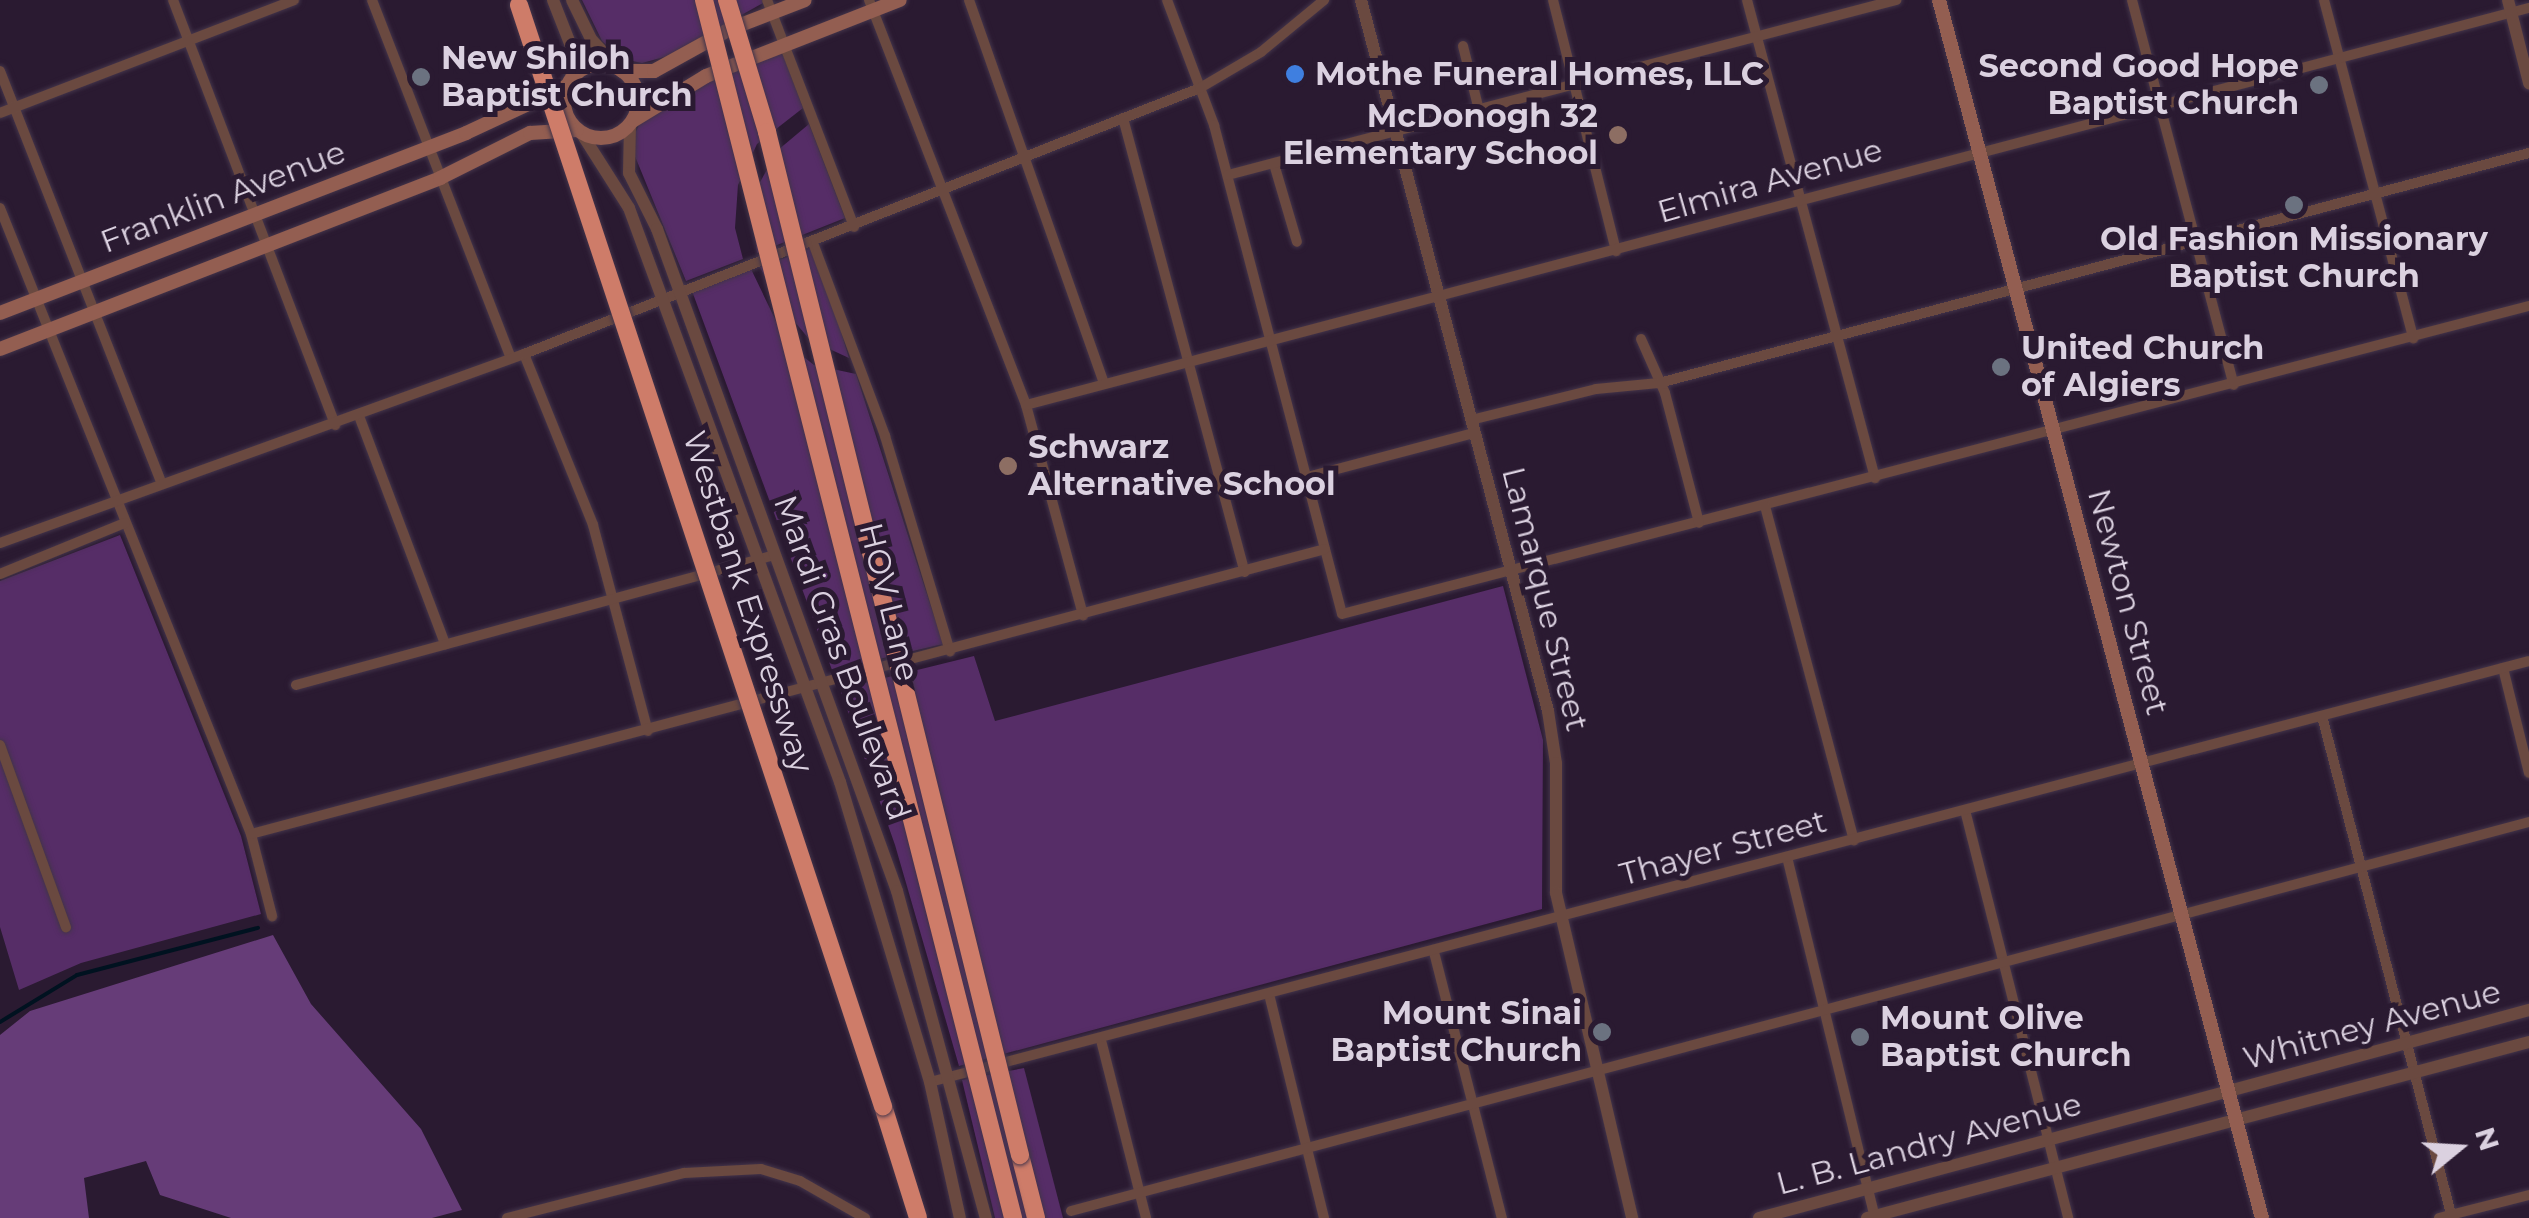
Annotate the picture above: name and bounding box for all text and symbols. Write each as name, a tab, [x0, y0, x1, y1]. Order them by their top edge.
place label: New Shiloh Baptist Church	[441, 40, 693, 115]
place label: Second Good Hope Baptist Church	[1978, 48, 2299, 123]
place label: Mothe Funeral Homes, LLC	[1315, 55, 1764, 93]
marker: Mothe Funeral Homes, LLC	[1284, 63, 1306, 85]
marker: New Shiloh Baptist Church	[410, 66, 432, 88]
marker: Second Good Hope Baptist Church	[2308, 74, 2330, 96]
place label: McDonogh 32 Elementary School	[1283, 98, 1598, 173]
marker: McDonogh 32 Elementary School	[1607, 124, 1629, 146]
street label: Elmira Avenue	[1653, 131, 1887, 231]
street label: Franklin Avenue	[95, 133, 351, 261]
marker: Old Fashion Missionary Baptist Church	[2283, 194, 2305, 216]
place label: Old Fashion Missionary Baptist Church	[2100, 221, 2488, 296]
place label: United Church of Algiers	[2021, 330, 2264, 405]
marker: United Church of Algiers	[1990, 356, 2012, 378]
street label: Westbank Expressway	[675, 426, 821, 778]
place label: Schwarz Alternative School	[1028, 429, 1336, 504]
marker: Schwarz Alternative School	[997, 455, 1019, 477]
street label: Lamarque Street	[1494, 463, 1596, 735]
street label: Newton Street	[2079, 485, 2177, 719]
street label: Mardi Gras Boulevard	[765, 490, 919, 826]
street label: HOV Lane	[851, 519, 927, 685]
street label: Thayer Street	[1615, 802, 1831, 894]
street label: Whitney Avenue	[2239, 972, 2505, 1078]
place label: Mount Sinai Baptist Church	[1330, 995, 1582, 1070]
place label: Mount Olive Baptist Church	[1880, 1000, 2132, 1075]
marker: Mount Sinai Baptist Church	[1591, 1021, 1613, 1043]
marker: Mount Olive Baptist Church	[1849, 1026, 1871, 1048]
street label: L. B. Landry Avenue	[1772, 1085, 2086, 1203]
north arrow	[2409, 1098, 2509, 1198]
text: N	[2468, 1123, 2507, 1155]

